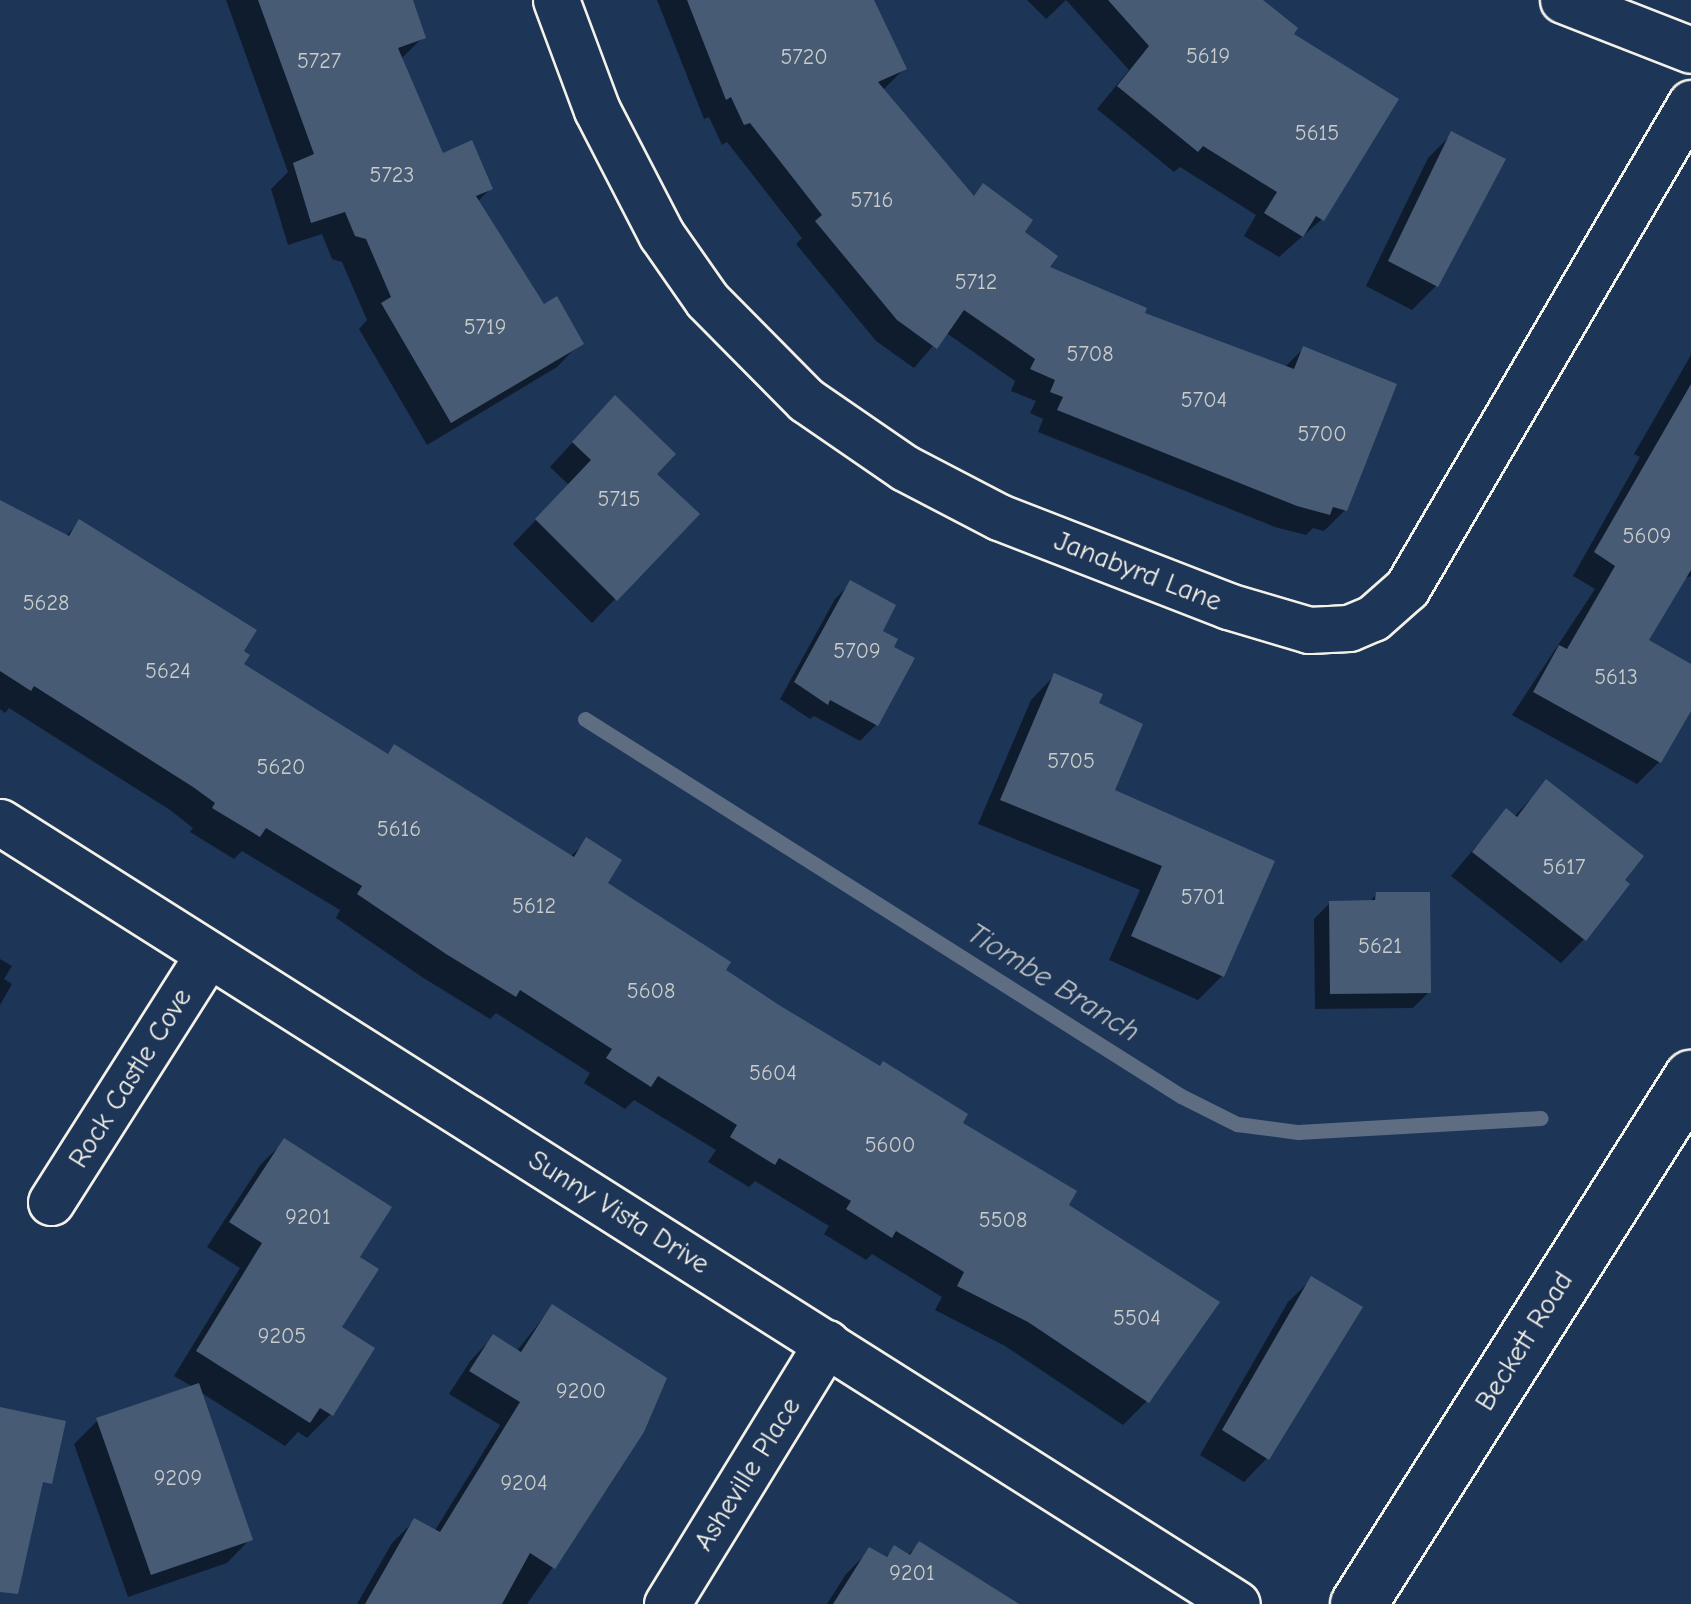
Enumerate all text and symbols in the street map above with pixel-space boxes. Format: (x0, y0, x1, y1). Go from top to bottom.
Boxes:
house number: 5619 (1186, 44, 1230, 70)
house number: 5720 (780, 45, 828, 71)
house number: 5727 (297, 49, 341, 75)
house number: 5615 (1295, 121, 1339, 147)
house number: 5723 (370, 163, 414, 189)
house number: 5716 (851, 188, 893, 214)
house number: 5712 (955, 270, 997, 296)
house number: 5719 (464, 315, 506, 341)
house number: 5708 (1066, 342, 1114, 368)
house number: 5704 (1181, 388, 1227, 414)
house number: 5700 (1297, 422, 1347, 448)
house number: 5715 (598, 487, 640, 513)
street label: Janabyrd Lane (1050, 524, 1226, 618)
house number: 5609 (1623, 524, 1671, 550)
house number: 5628 (23, 591, 69, 617)
house number: 5709 (833, 639, 881, 665)
house number: 5624 (145, 659, 191, 685)
house number: 5613 (1594, 665, 1638, 691)
house number: 5705 (1047, 749, 1095, 775)
house number: 5620 (257, 755, 305, 781)
house number: 5616 (377, 817, 421, 843)
house number: 5617 (1543, 855, 1585, 881)
house number: 5701 (1181, 885, 1225, 911)
house number: 5612 (512, 894, 556, 920)
water label: Tiombe Branch (960, 916, 1146, 1050)
house number: 5621 (1358, 934, 1402, 960)
house number: 5608 (627, 979, 675, 1005)
street label: Rock Castle Cove (61, 982, 199, 1174)
house number: 5604 (749, 1061, 797, 1087)
house number: 5600 (865, 1133, 915, 1159)
street label: Sunny Vista Drive (522, 1143, 716, 1281)
house number: 9201 (285, 1205, 331, 1231)
house number: 5508 (979, 1208, 1027, 1234)
street label: Beckett Road (1468, 1265, 1580, 1417)
house number: 5504 (1113, 1306, 1161, 1332)
house number: 9205 (258, 1324, 306, 1350)
house number: 9200 (556, 1379, 606, 1405)
street label: Asheville Place (687, 1391, 807, 1557)
house number: 9209 (154, 1466, 202, 1492)
house number: 9204 (500, 1471, 548, 1497)
house number: 9201 (889, 1561, 935, 1587)

